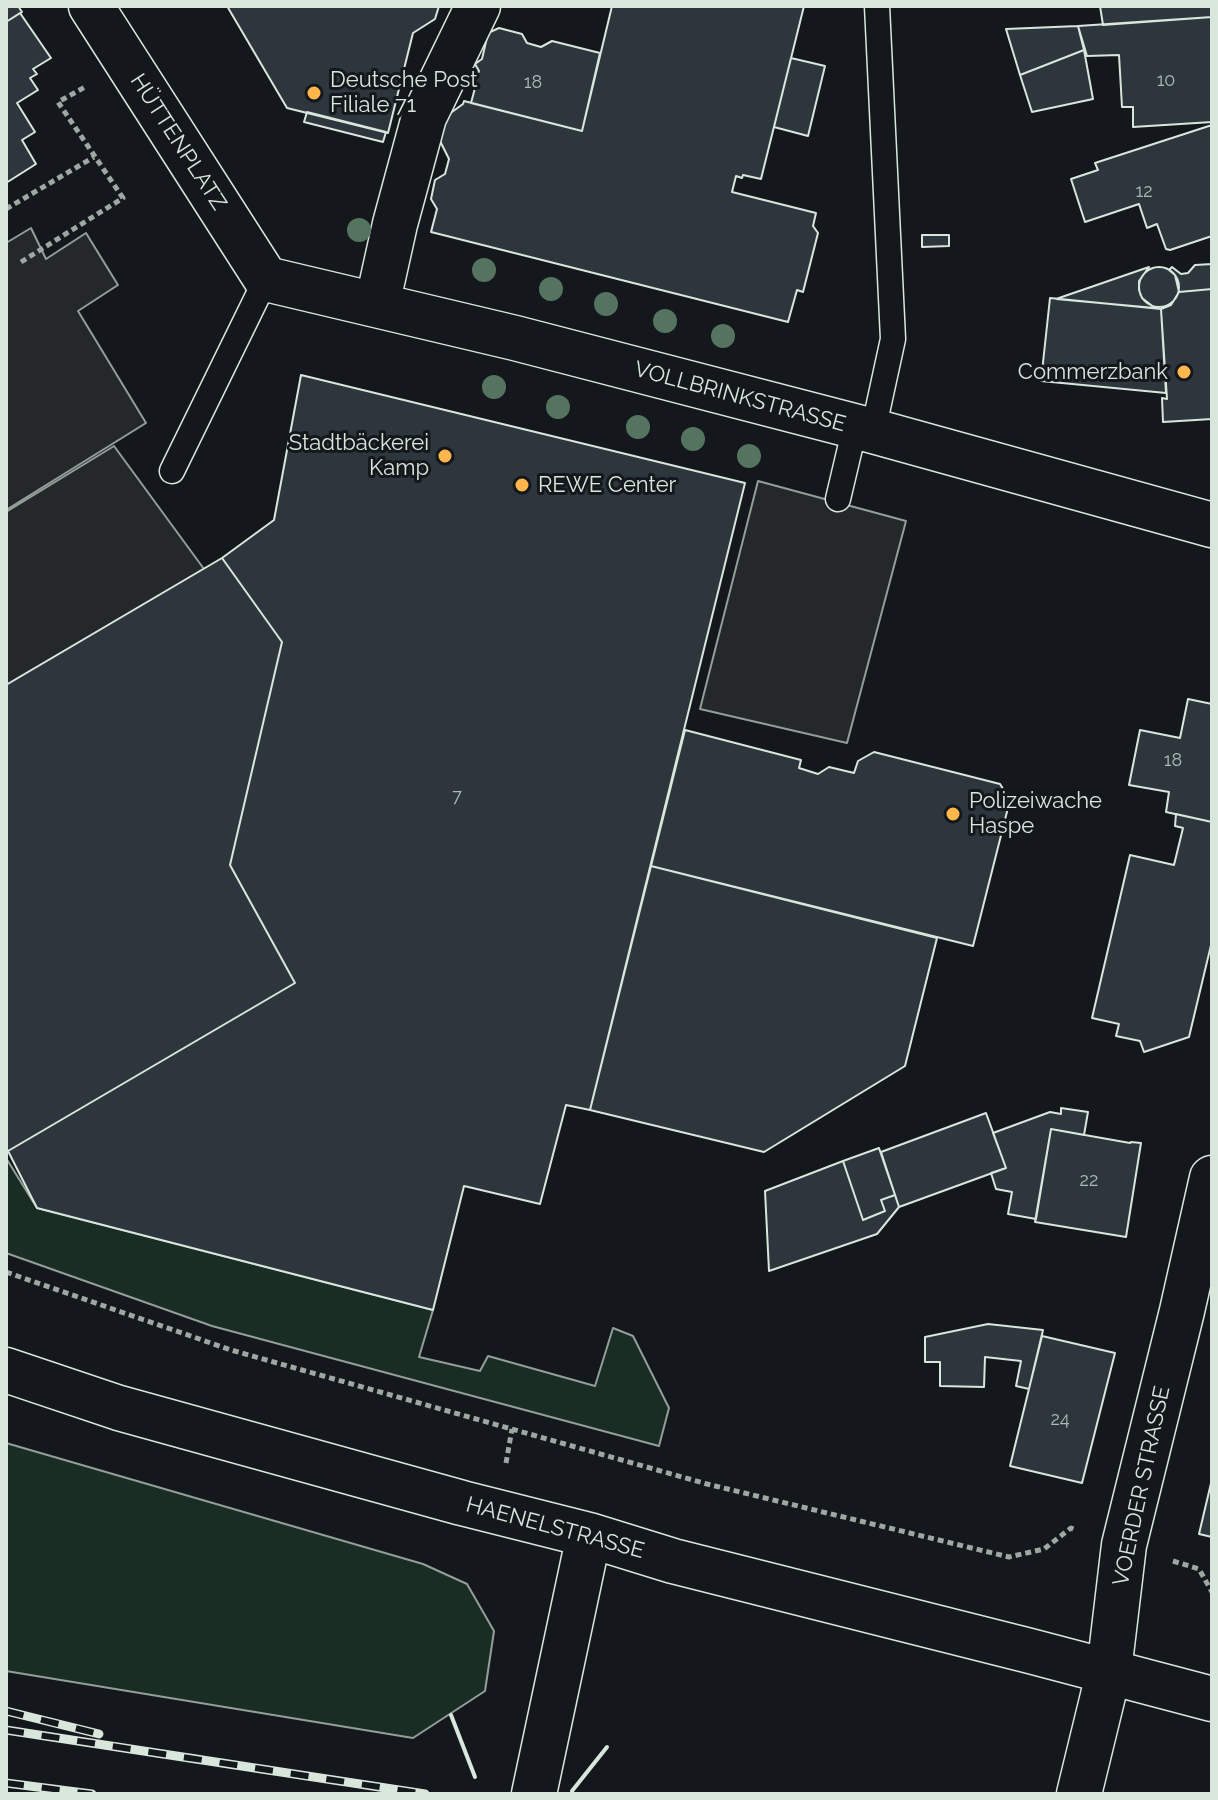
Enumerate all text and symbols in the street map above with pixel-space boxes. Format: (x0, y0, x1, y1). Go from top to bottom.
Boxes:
place label: Deutsche Post Filiale 71 (330, 67, 478, 118)
street label: HÜTTENPLATZ (124, 69, 232, 215)
house number: 10 (1157, 70, 1175, 92)
house number: 18 (524, 72, 542, 94)
marker: Deutsche Post Filiale 71 (305, 84, 323, 102)
house number: 12 (1135, 181, 1153, 203)
street label: VOLLBRINKSTRASSE (631, 356, 849, 438)
place label: Commerzbank (1018, 359, 1168, 385)
marker: Commerzbank (1175, 363, 1193, 381)
place label: Stadtbäckerei Kamp (289, 430, 429, 482)
marker: Stadtbäckerei Kamp (436, 447, 454, 465)
place label: REWE Center (538, 472, 676, 498)
marker: REWE Center (513, 476, 531, 494)
house number: 18 (1164, 750, 1182, 772)
house number: 7 (452, 786, 462, 808)
place label: Polizeiwache Haspe (969, 788, 1102, 840)
marker: Polizeiwache Haspe (944, 805, 962, 823)
house number: 22 (1080, 1170, 1098, 1192)
street label: VOERDER STRASSE (1108, 1384, 1176, 1588)
house number: 24 (1050, 1409, 1070, 1431)
street label: HAENELSTRASSE (463, 1492, 647, 1564)

